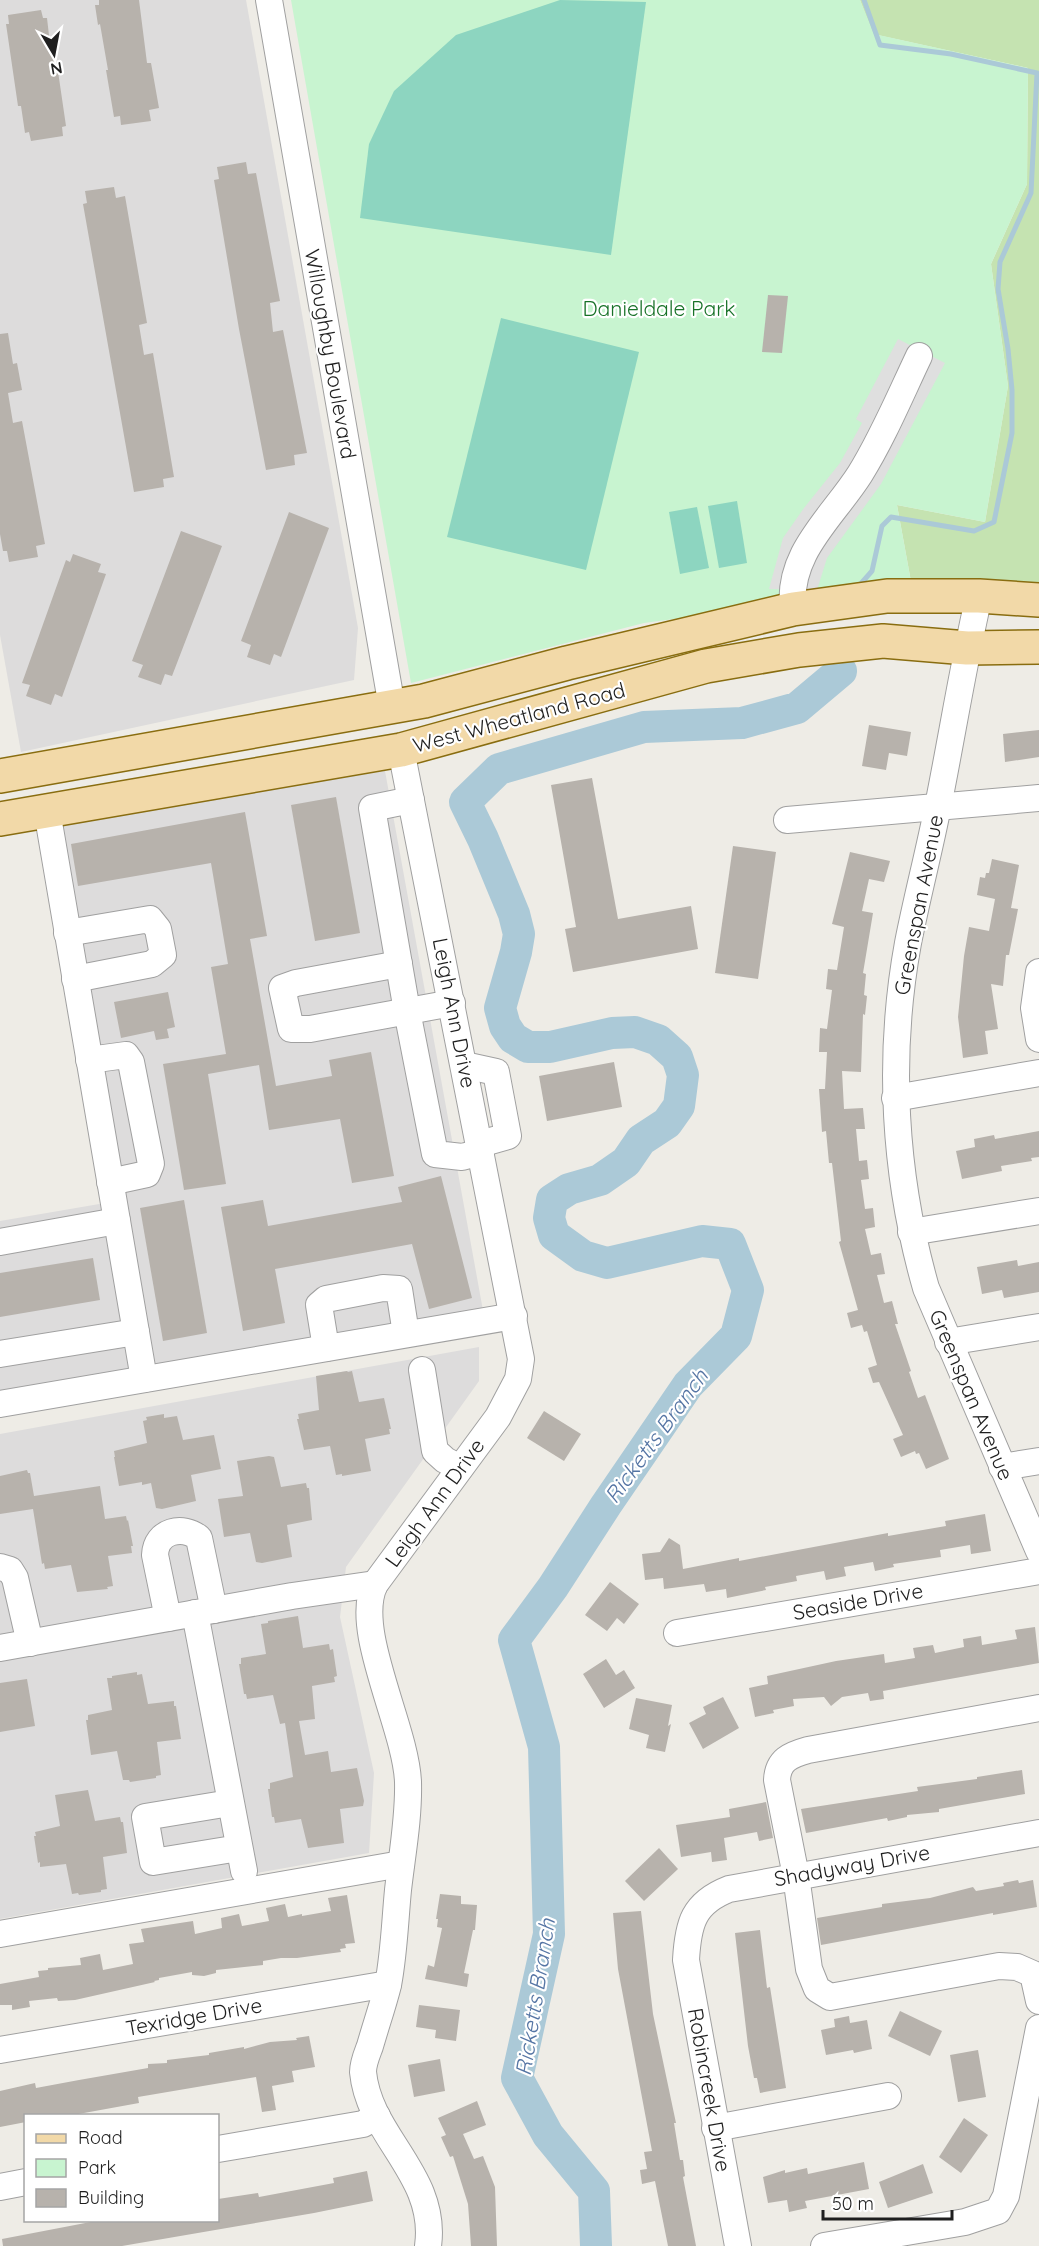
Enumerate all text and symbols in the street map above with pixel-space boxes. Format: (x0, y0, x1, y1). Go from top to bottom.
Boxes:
north arrow (24, 24, 84, 84)
text: N (49, 58, 64, 80)
street label: Willoughby Boulevard (300, 247, 362, 461)
park label: Danieldale Park (582, 295, 736, 321)
street label: West Wheatland Road (410, 676, 628, 758)
street label: Greenspan Avenue (888, 812, 948, 997)
street label: Leigh Ann Drive (428, 936, 482, 1090)
street label: Greenspan Avenue (924, 1305, 1020, 1484)
water label: Ricketts Branch (598, 1363, 714, 1508)
street label: Leigh Ann Drive (379, 1433, 490, 1572)
street label: Seaside Drive (791, 1577, 925, 1625)
street label: Shadyway Drive (772, 1839, 932, 1892)
water label: Ricketts Branch (509, 1916, 561, 2078)
street label: Texridge Drive (124, 1991, 264, 2041)
street label: Robincreek Drive (683, 2006, 737, 2174)
legend (24, 2114, 219, 2222)
text: Road (78, 2126, 123, 2149)
text: Park (78, 2156, 116, 2179)
scale bar (823, 2183, 952, 2221)
text: Building (78, 2186, 144, 2209)
text: 50 m (832, 2192, 874, 2215)

